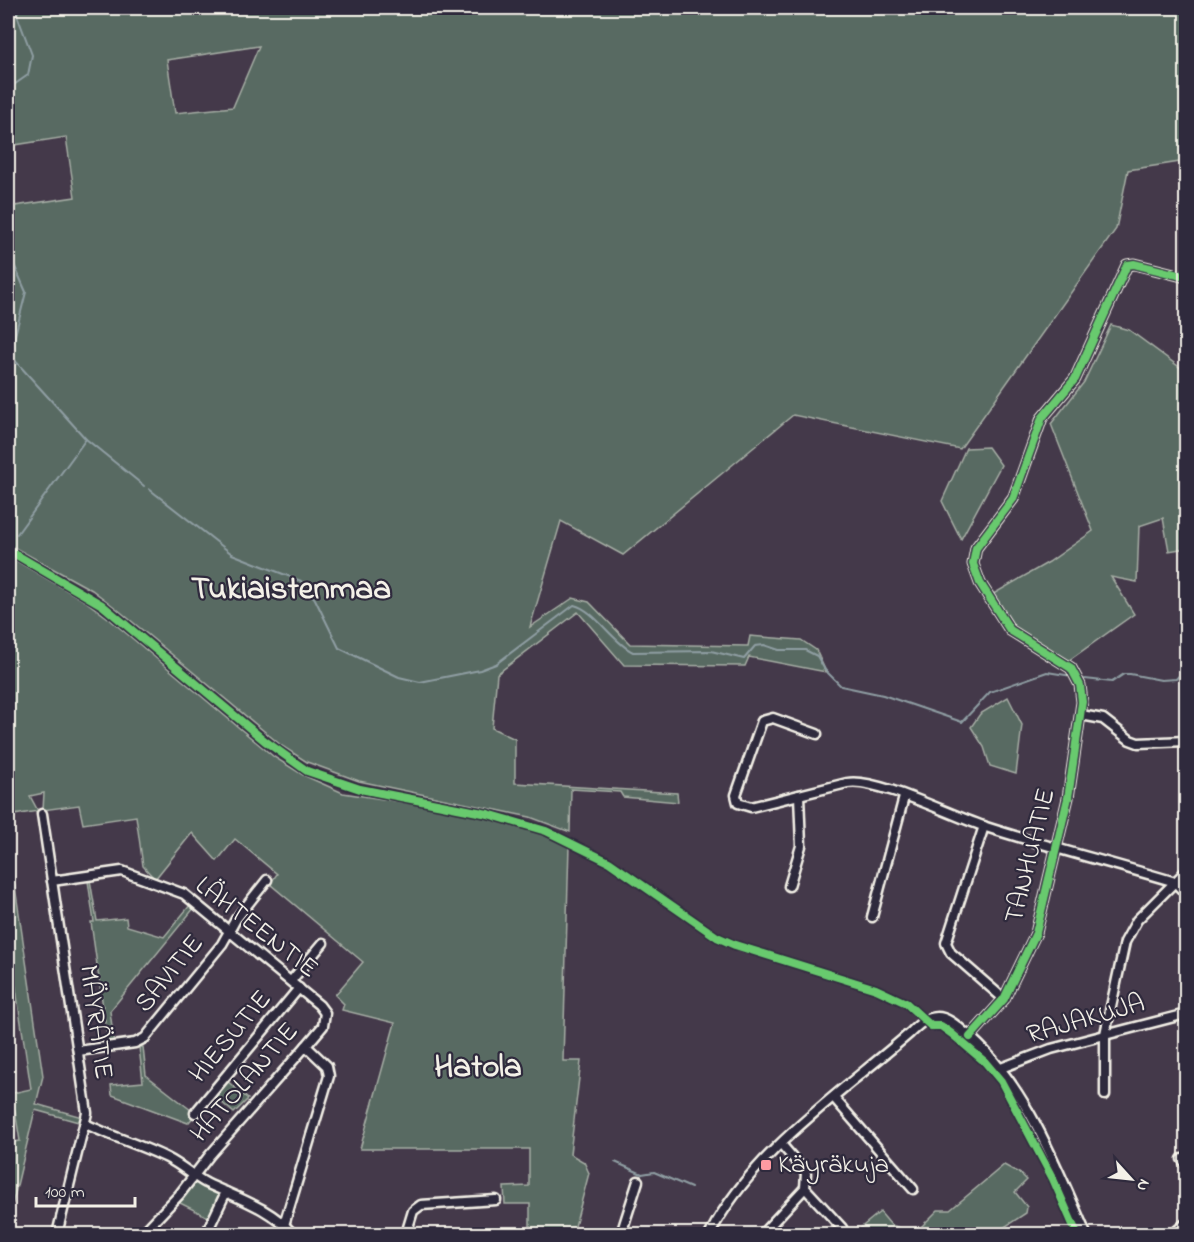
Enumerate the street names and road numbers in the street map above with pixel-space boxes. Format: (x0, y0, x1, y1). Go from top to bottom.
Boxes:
street label: TANHUATIE (995, 784, 1067, 928)
street label: LÄHTEENTIE (186, 867, 326, 989)
street label: SAVITIE (126, 926, 214, 1022)
street label: MÄYRÄTIE (68, 962, 122, 1082)
street label: HIESUTIE (180, 982, 282, 1092)
street label: RAJAKUJA (1022, 985, 1150, 1055)
street label: HATOLANTIE (182, 1014, 308, 1152)

